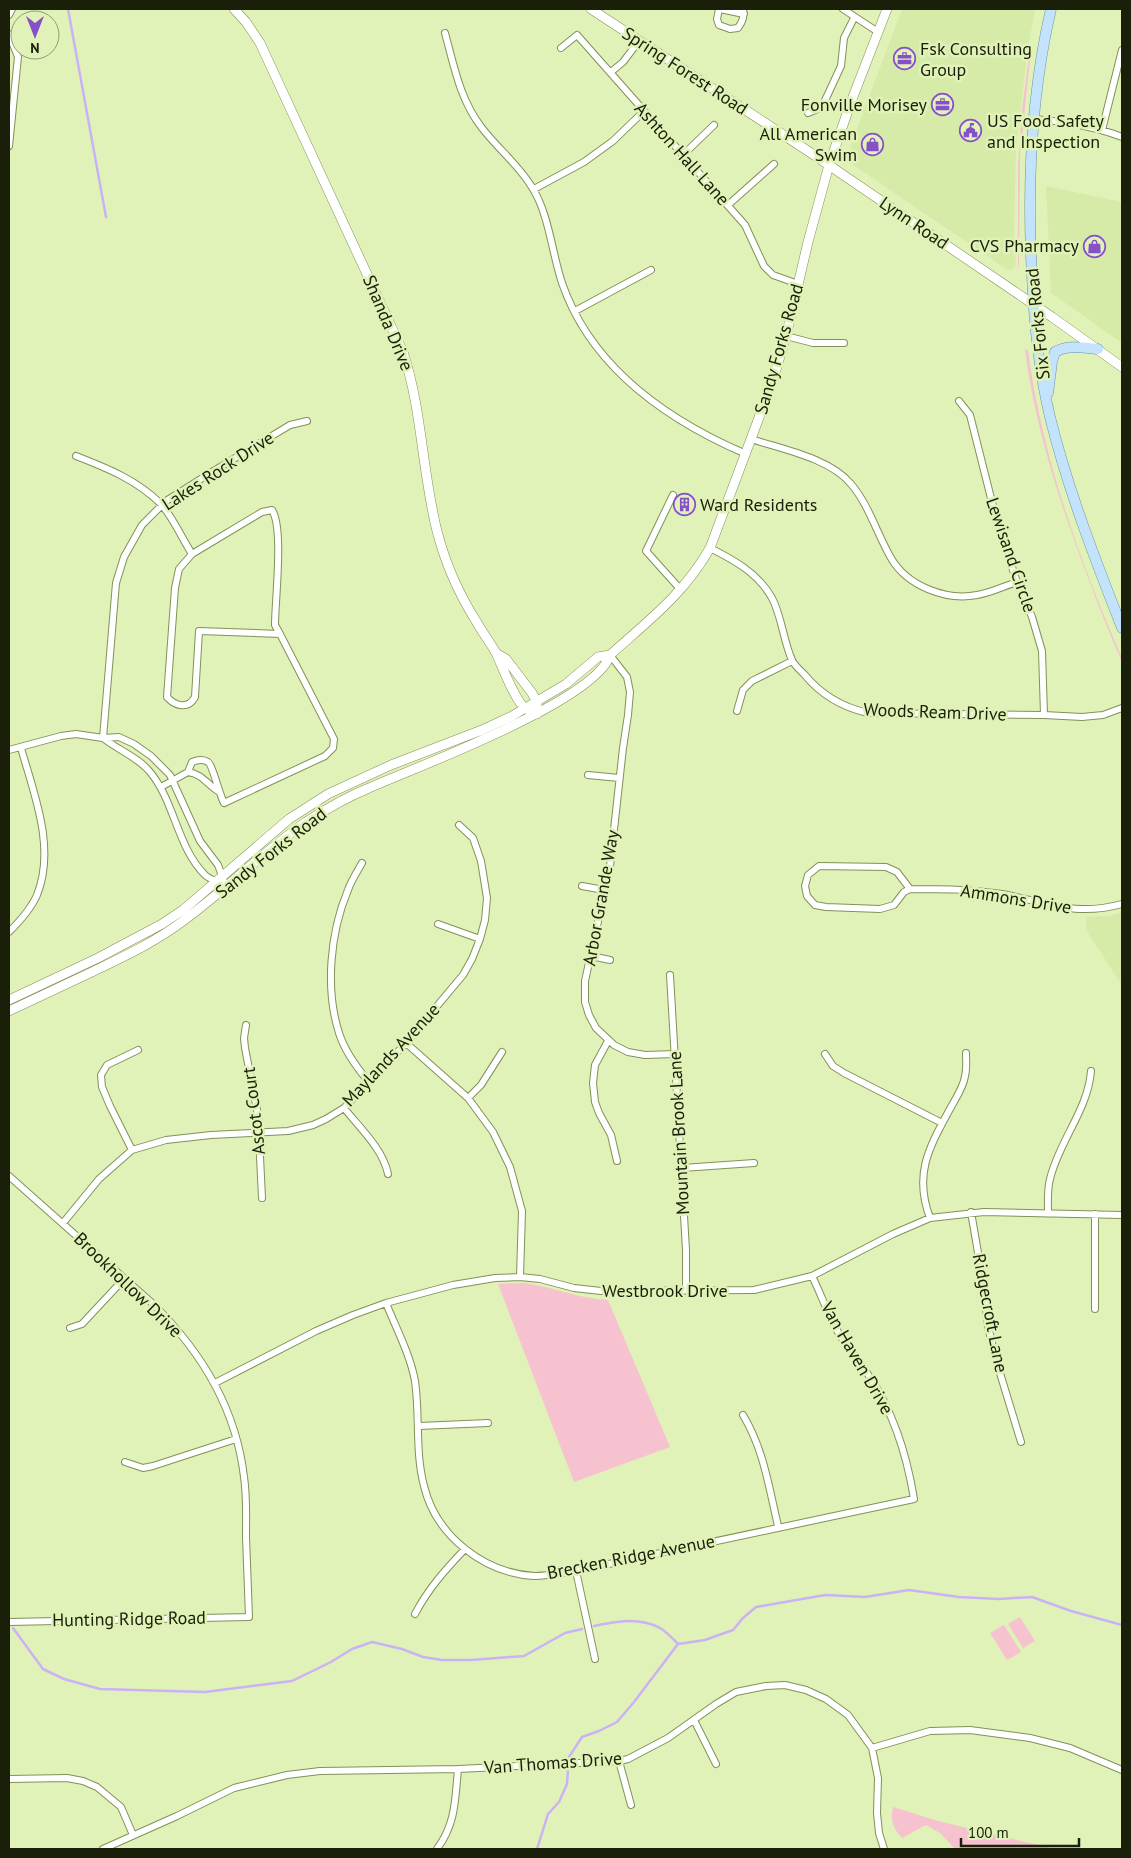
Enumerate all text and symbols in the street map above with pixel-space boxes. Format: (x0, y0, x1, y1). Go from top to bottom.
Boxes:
north arrow (10, 10, 60, 60)
street label: Spring Forest Road (618, 21, 752, 120)
place label: Fsk Consulting Group (920, 37, 1032, 81)
text: N (30, 39, 40, 57)
office icon: Fsk Consulting Group (892, 47, 916, 71)
place label: Fonville Morisey (801, 93, 928, 116)
office icon: Fonville Morisey (931, 93, 955, 117)
street label: Ashton Hall Lane (630, 97, 735, 210)
place label: US Food Safety and Inspection (987, 109, 1104, 153)
public building icon: US Food Safety and Inspection (959, 119, 983, 143)
place label: All American Swim (760, 122, 857, 166)
shop icon: All American Swim (861, 132, 885, 156)
street label: Lynn Road (875, 191, 953, 254)
place label: CVS Pharmacy (970, 234, 1080, 257)
shop icon: CVS Pharmacy (1083, 234, 1107, 258)
street label: Six Forks Road (1020, 267, 1055, 381)
street label: Shanda Drive (358, 271, 419, 374)
street label: Sandy Forks Road (749, 281, 808, 417)
street label: Lakes Rock Drive (158, 426, 278, 515)
building icon: Ward Residents (672, 493, 696, 517)
place label: Ward Residents (700, 493, 817, 516)
street label: Lewisand Circle (981, 494, 1042, 615)
street label: Woods Ream Drive (863, 698, 1007, 725)
street label: Sandy Forks Road (211, 802, 331, 903)
street label: Arbor Grande Way (577, 828, 624, 968)
street label: Ammons Drive (959, 878, 1073, 919)
street label: Maylands Avenue (337, 998, 444, 1111)
street label: Mountain Brook Lane (663, 1051, 694, 1215)
street label: Ascot Court (237, 1066, 270, 1156)
street label: Brookhollow Drive (69, 1227, 187, 1342)
street label: Ridgecroft Lane (968, 1251, 1013, 1374)
street label: Westbrook Drive (602, 1279, 728, 1302)
street label: Van Haven Drive (815, 1296, 899, 1418)
street label: Brecken Ridge Avenue (545, 1529, 717, 1584)
street label: Hunting Ridge Road (52, 1606, 206, 1631)
street label: Van Thomas Drive (482, 1746, 623, 1779)
scale bar (961, 1816, 1078, 1848)
text: 100 m (968, 1823, 1009, 1842)

